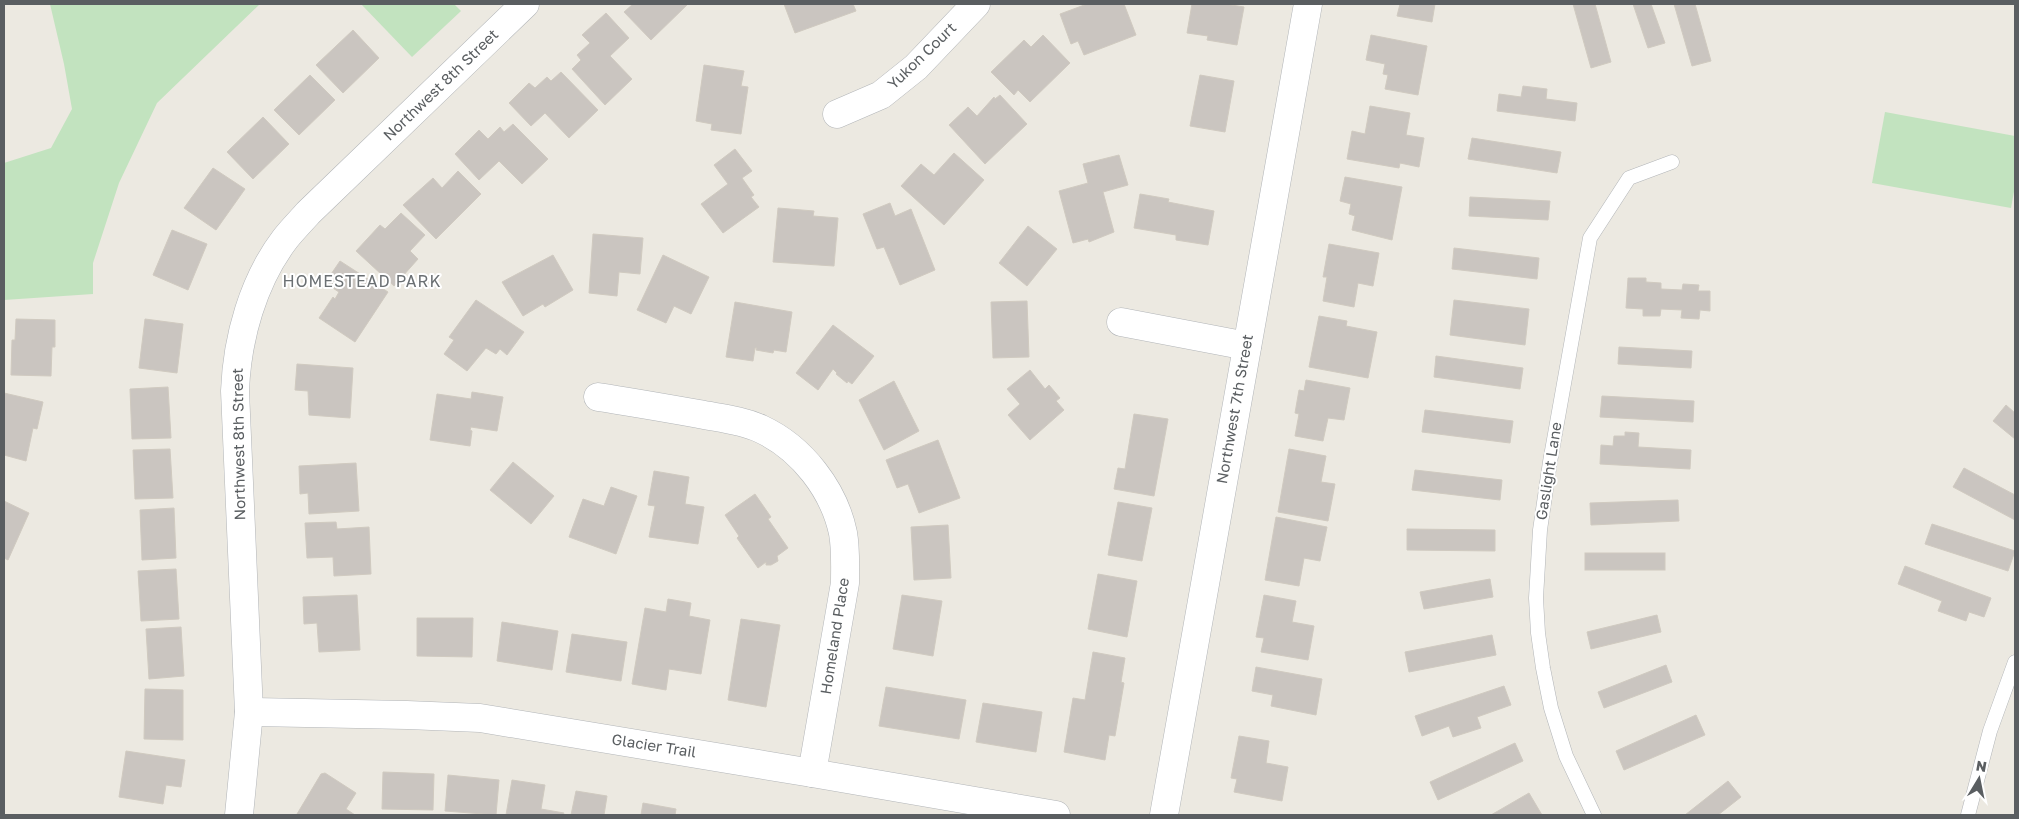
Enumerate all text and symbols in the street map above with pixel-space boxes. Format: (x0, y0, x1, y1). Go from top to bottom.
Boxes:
street label: Yukon Court (883, 18, 959, 92)
street label: Northwest 8th Street (379, 25, 501, 144)
district label: HOMESTEAD PARK (282, 271, 442, 291)
street label: Northwest 7th Street (1212, 333, 1256, 485)
street label: Northwest 8th Street (228, 368, 248, 520)
street label: Gaslight Lane (1531, 420, 1565, 521)
street label: Homeland Place (816, 576, 852, 695)
street label: Glacier Trail (611, 729, 698, 761)
north arrow (1954, 754, 2004, 804)
text: N (1975, 756, 1988, 775)

